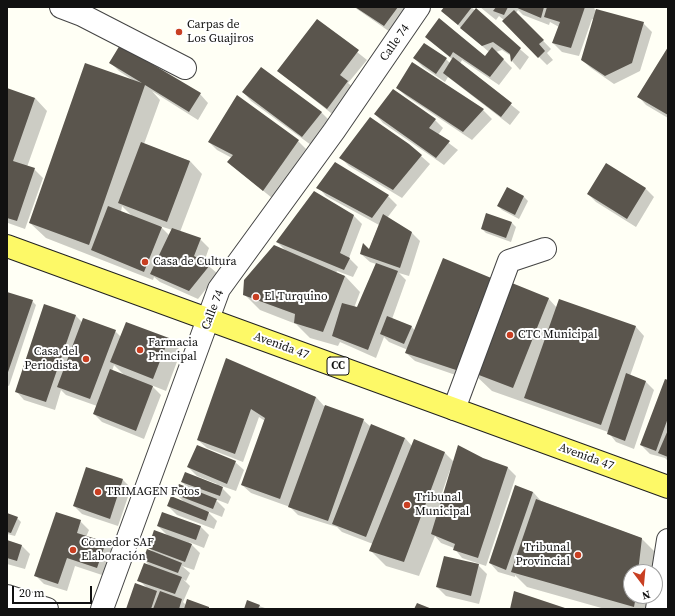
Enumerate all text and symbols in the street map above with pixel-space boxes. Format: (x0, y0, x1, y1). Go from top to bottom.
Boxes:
place label: Carpas de Los Guajiros (187, 18, 254, 46)
street label: Calle 74 (377, 22, 413, 64)
marker: Carpas de Los Guajiros (174, 27, 184, 37)
place label: Casa de Cultura (153, 255, 236, 269)
marker: Casa de Cultura (140, 257, 150, 267)
street label: Calle 74 (199, 288, 227, 332)
place label: El Turquino (264, 290, 328, 304)
marker: El Turquino (251, 292, 261, 302)
place label: CTC Municipal (518, 328, 597, 342)
street label: Avenida 47 (251, 329, 311, 363)
marker: CTC Municipal (505, 330, 515, 340)
place label: Farmacia Principal (148, 336, 198, 364)
place label: Casa del Periodista (24, 345, 78, 373)
marker: Farmacia Principal (135, 345, 145, 355)
marker: Casa del Periodista (81, 354, 91, 364)
road number: CC (327, 357, 349, 375)
street label: Avenida 47 (556, 440, 616, 474)
place label: TRIMAGEN Fotos (106, 485, 199, 499)
marker: TRIMAGEN Fotos (93, 487, 103, 497)
place label: Tribunal Municipal (415, 491, 469, 519)
marker: Tribunal Municipal (402, 500, 412, 510)
place label: Comedor SAF Elaboración (81, 536, 154, 564)
place label: Tribunal Provincial (515, 541, 570, 569)
marker: Comedor SAF Elaboración (68, 545, 78, 555)
marker: Tribunal Provincial (573, 550, 583, 560)
north arrow (623, 564, 663, 604)
scale bar (14, 578, 94, 604)
text: 20 m (19, 585, 45, 601)
text: N (640, 587, 652, 603)

